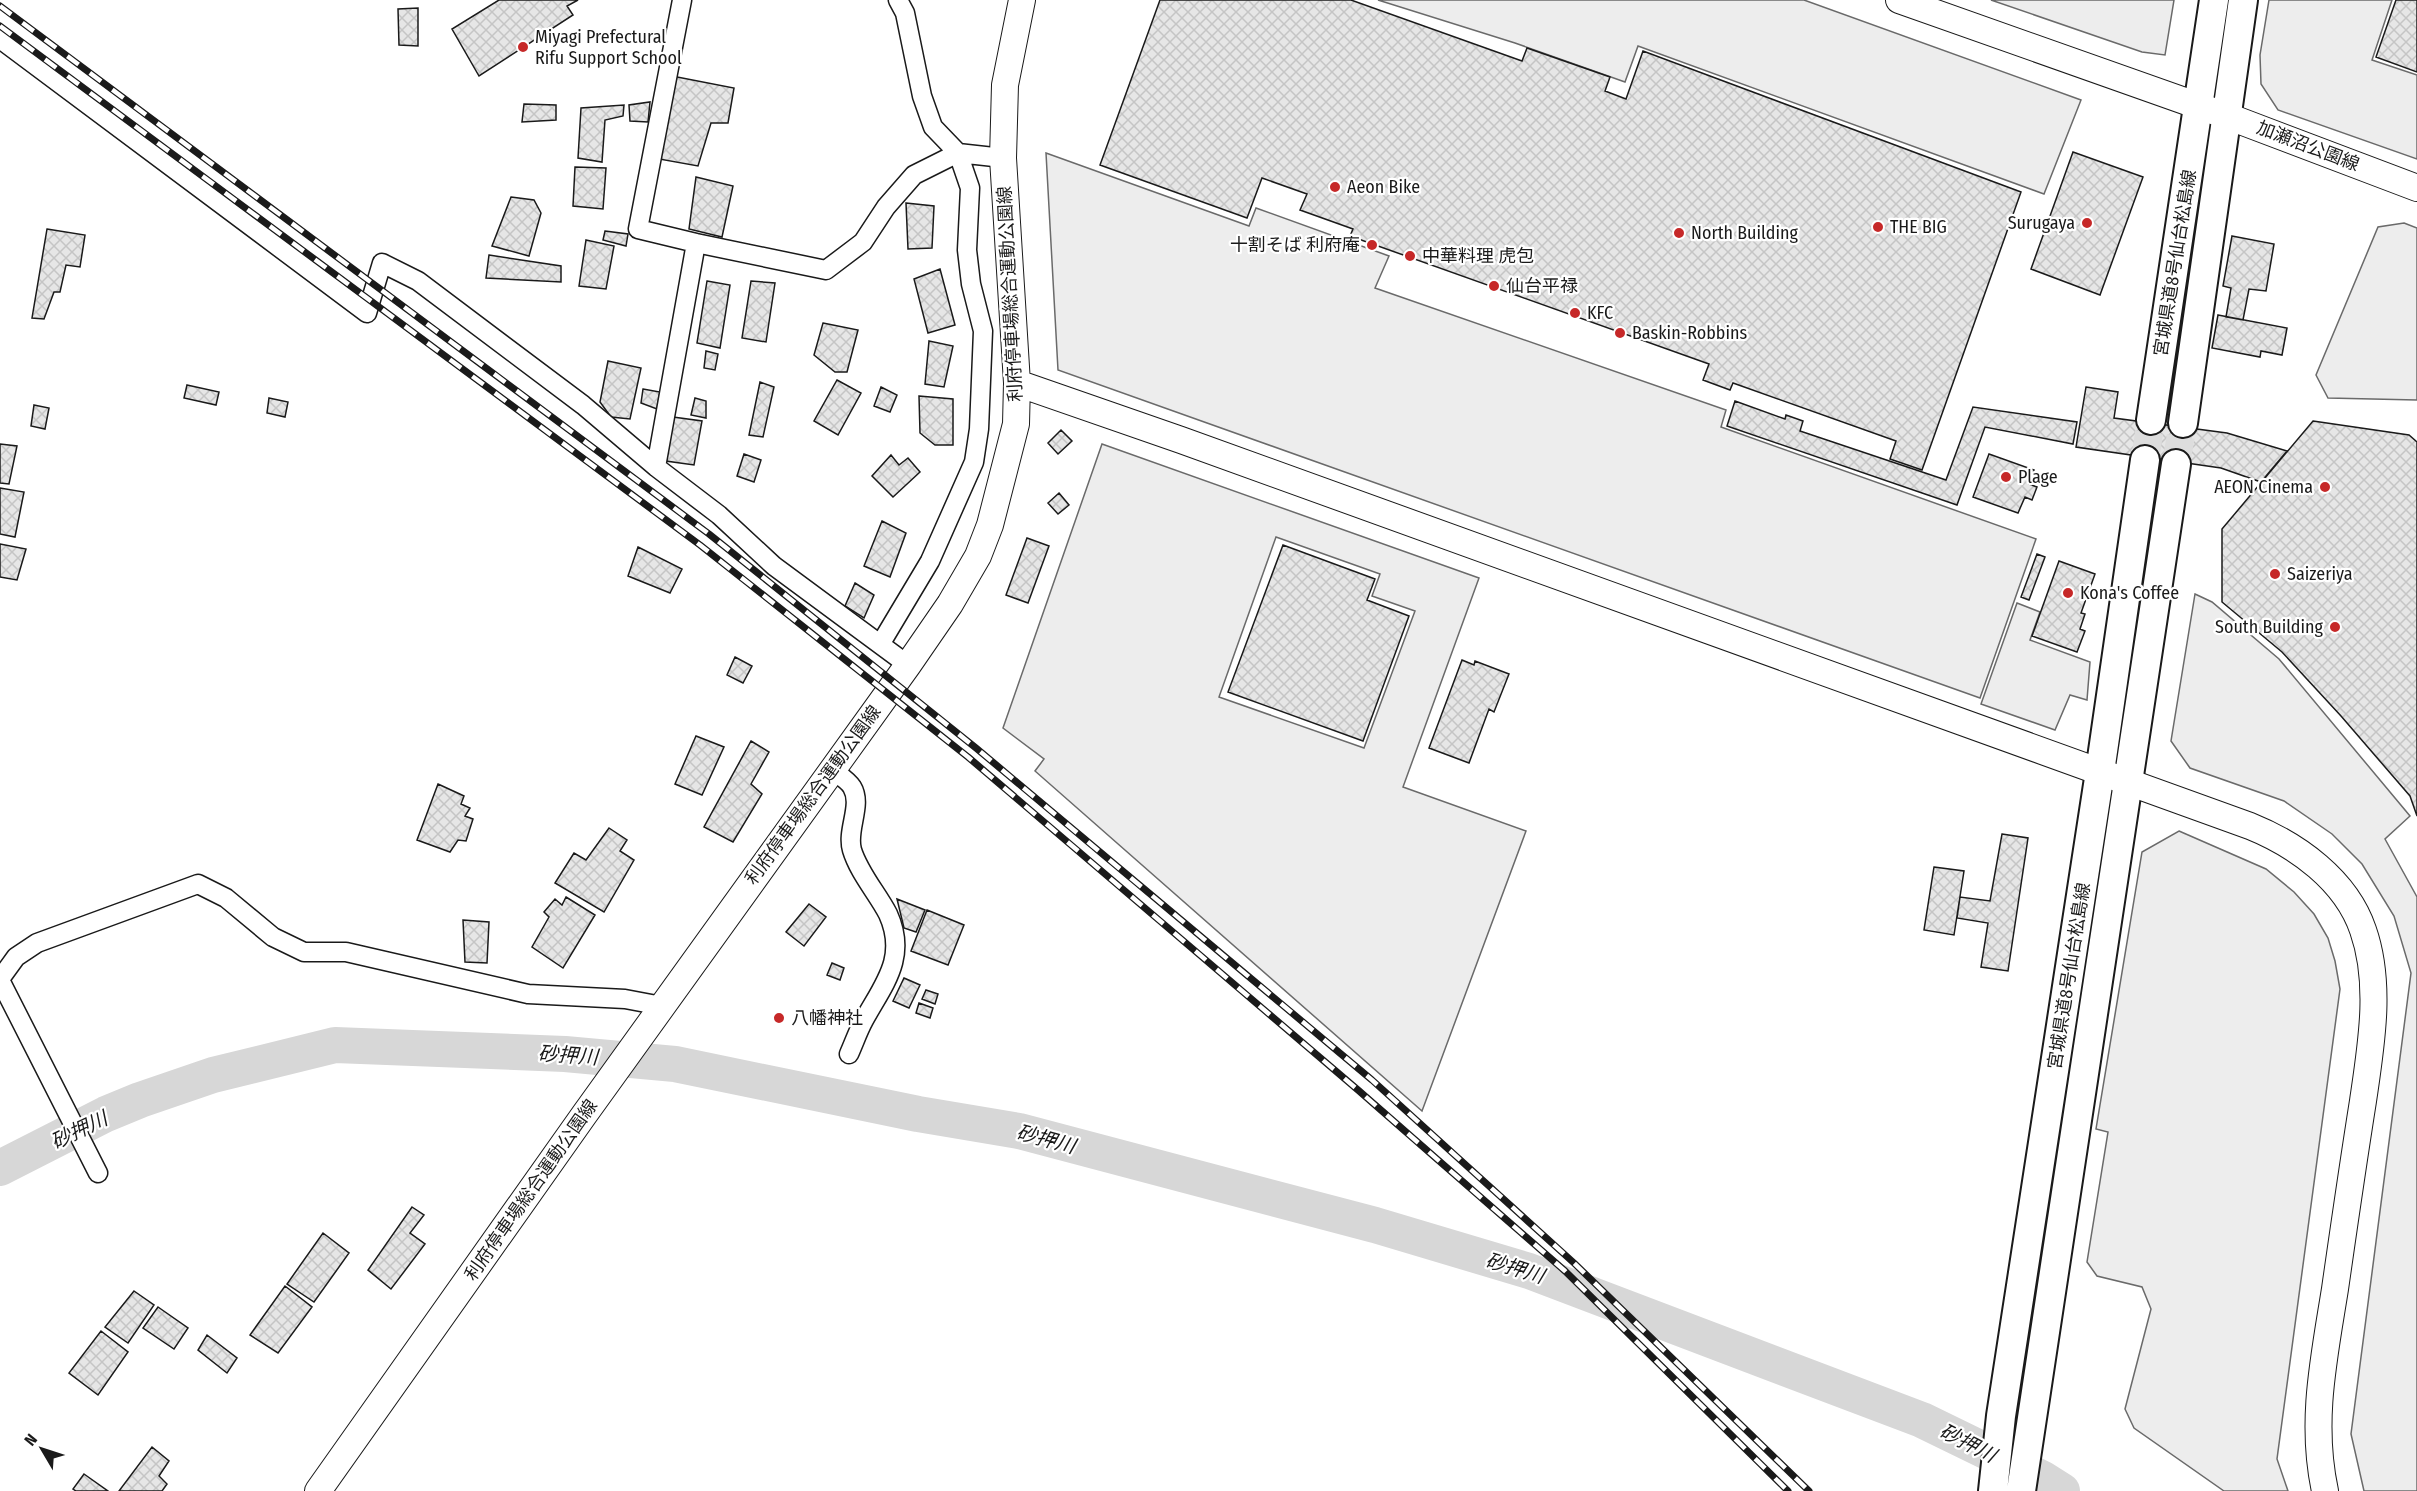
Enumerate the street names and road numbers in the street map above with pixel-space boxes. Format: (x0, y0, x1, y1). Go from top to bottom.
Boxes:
street label: 加瀬沼公園線 (2254, 116, 2362, 176)
street label: 宮城県道8号仙台松島線 (2149, 168, 2201, 358)
street label: 利府停車場総合運動公園線 (993, 186, 1027, 402)
street label: 利府停車場総合運動公園線 (741, 701, 885, 889)
street label: 宮城県道8号仙台松島線 (2043, 881, 2095, 1071)
street label: 利府停車場総合運動公園線 (460, 1095, 602, 1285)

